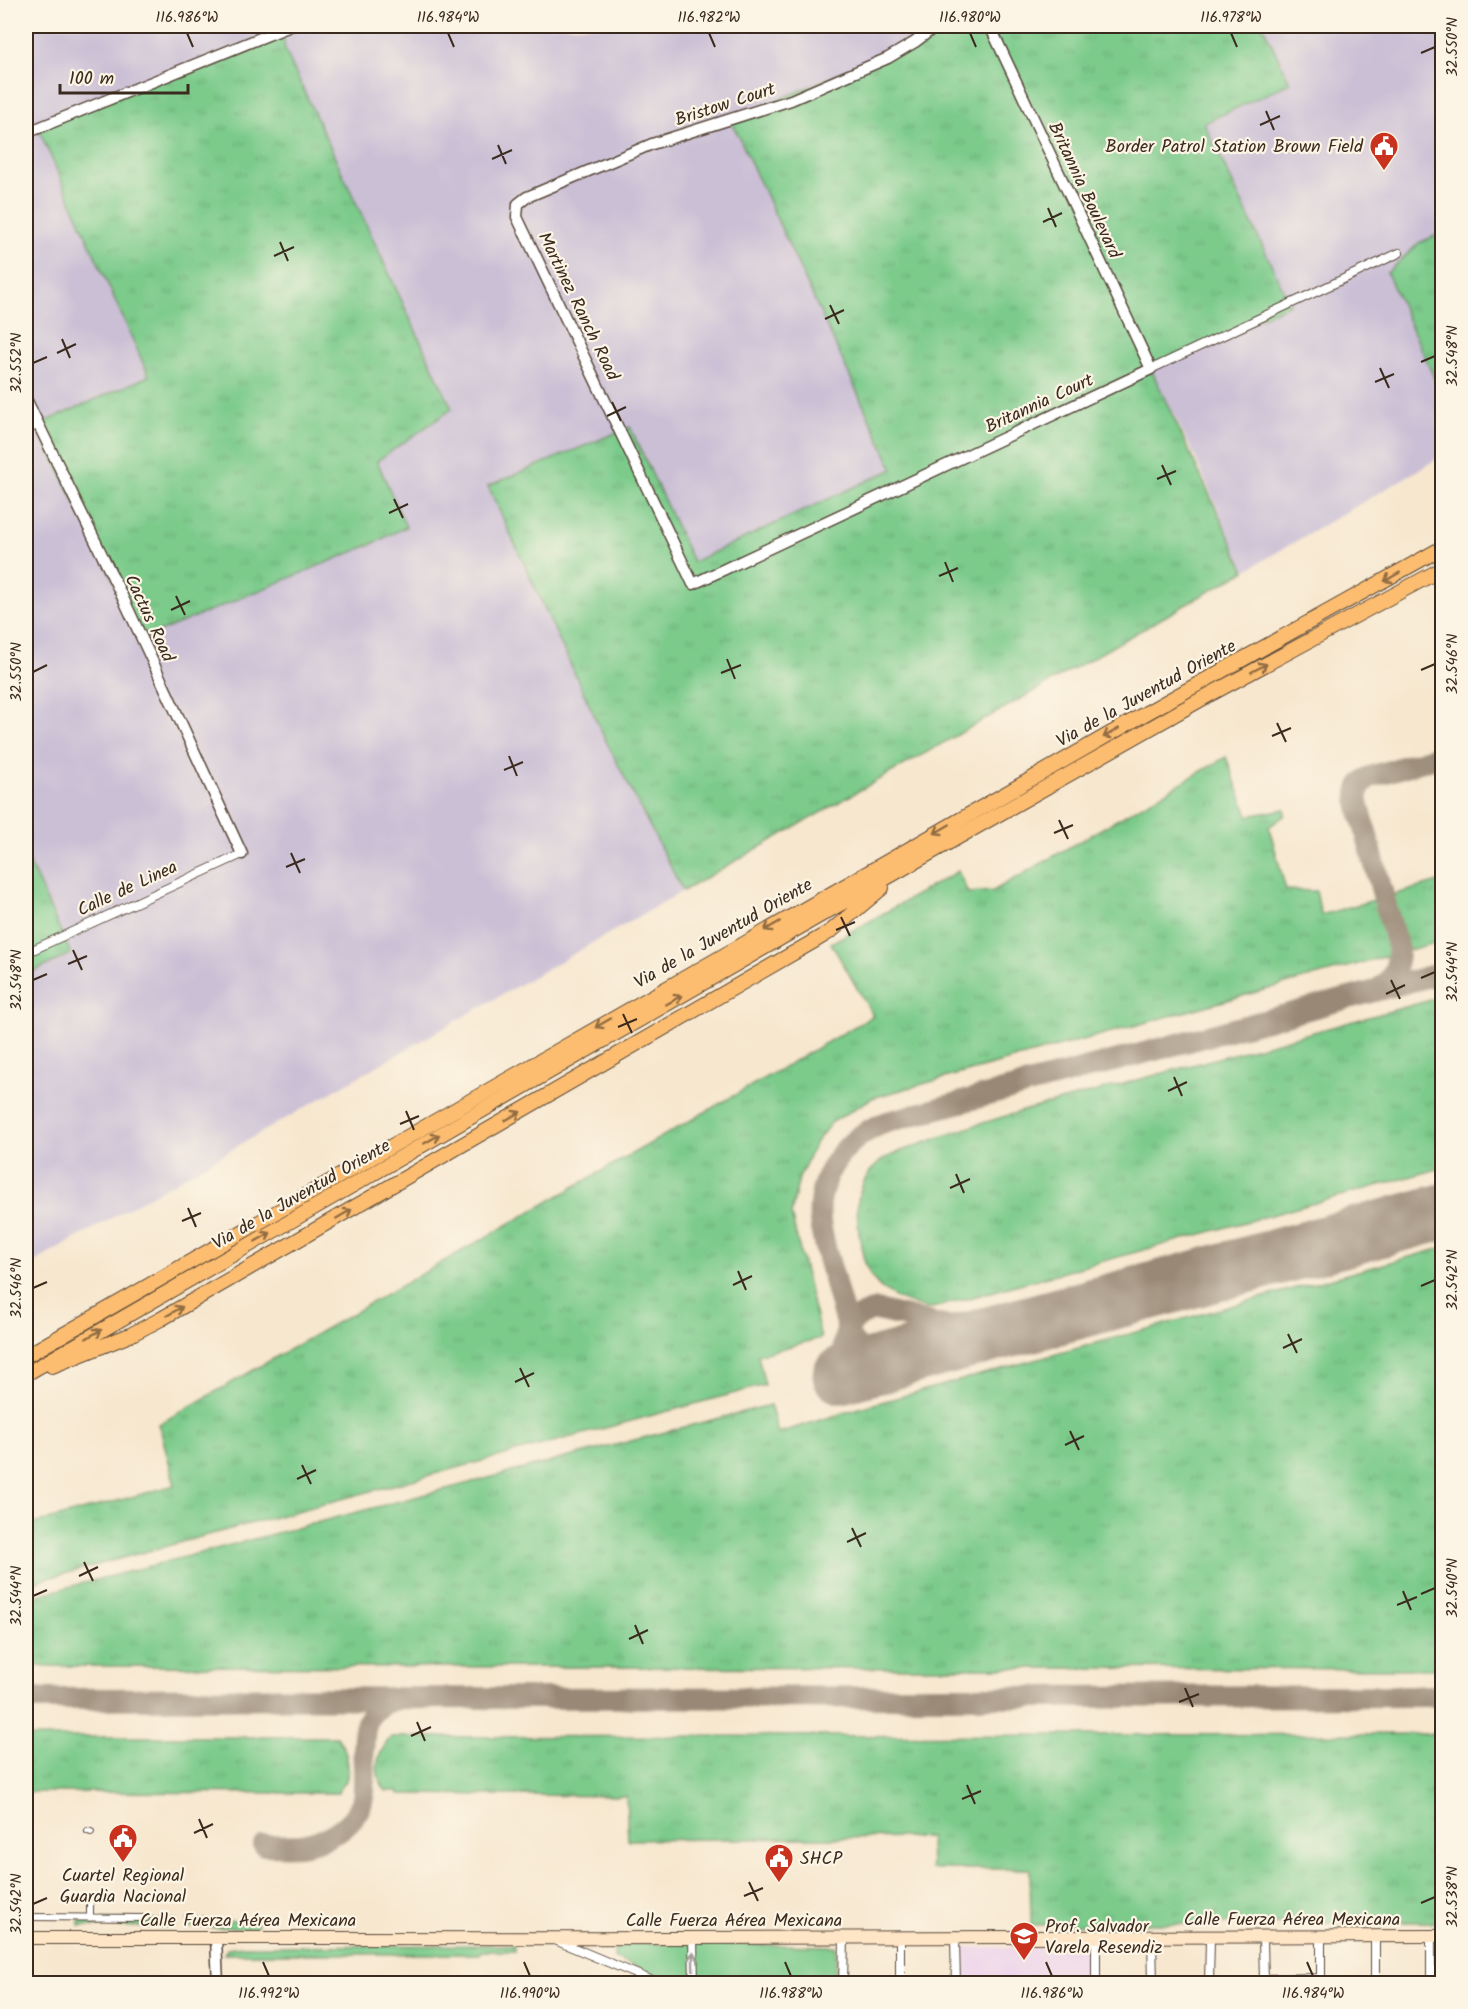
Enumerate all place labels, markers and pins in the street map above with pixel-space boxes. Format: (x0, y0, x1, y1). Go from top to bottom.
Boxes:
public building icon: Border Patrol Station Brown Field (1368, 130, 1400, 172)
place label: Border Patrol Station Brown Field (1105, 133, 1364, 162)
public building icon: Cuartel Regional Guardia Nacional (107, 1822, 139, 1864)
public building icon: SHCP (763, 1842, 795, 1884)
place label: SHCP (800, 1845, 843, 1874)
place label: Cuartel Regional Guardia Nacional (60, 1862, 187, 1912)
place label: Prof. Salvador Varela Resendiz (1045, 1913, 1162, 1963)
school or university icon: Prof. Salvador Varela Resendiz (1008, 1920, 1040, 1962)

